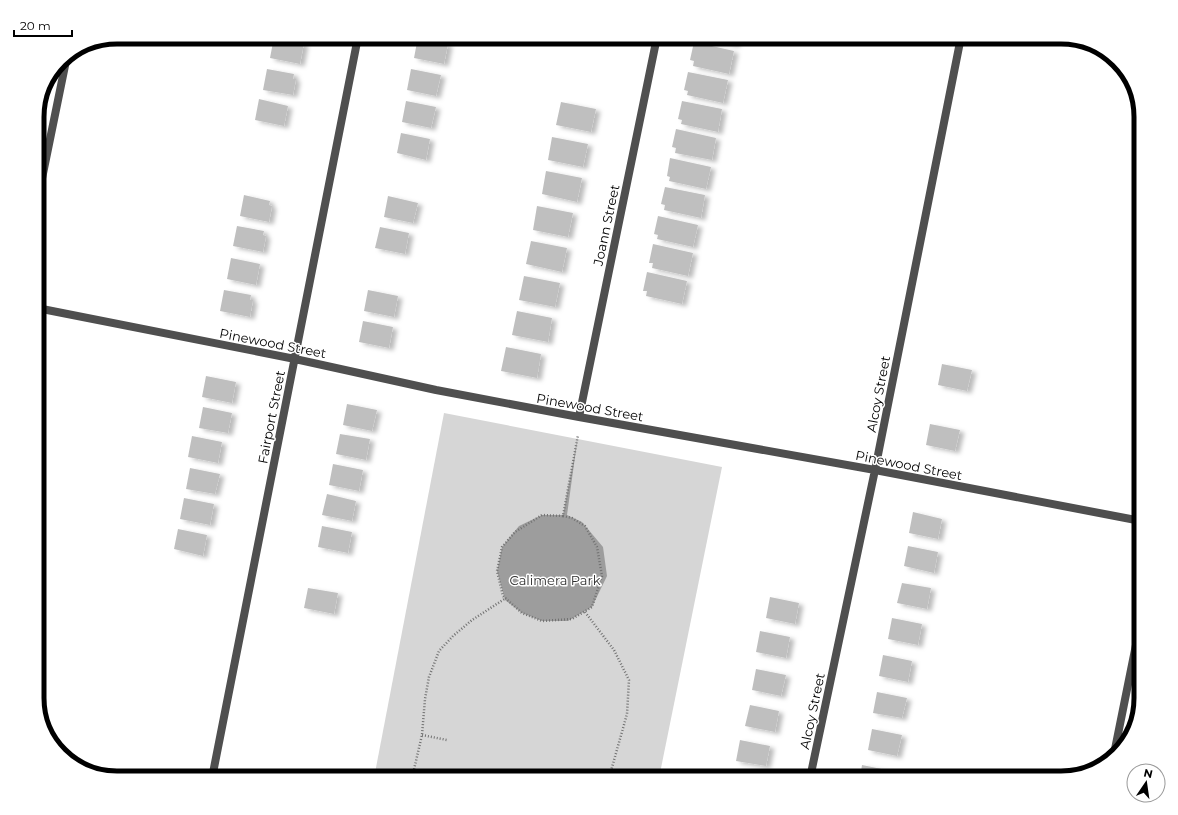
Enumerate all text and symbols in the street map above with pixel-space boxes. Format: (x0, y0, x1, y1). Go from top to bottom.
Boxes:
scale bar (14, 12, 72, 38)
text: 20 m (20, 18, 51, 33)
street label: Joann Street (589, 183, 622, 268)
street label: Pinewood Street (218, 325, 328, 361)
street label: Alcoy Street (863, 354, 893, 434)
street label: Fairport Street (254, 369, 288, 465)
street label: Pinewood Street (535, 390, 645, 424)
street label: Pinewood Street (854, 447, 964, 483)
park label: Calimera Park (510, 572, 601, 588)
street label: Alcoy Street (796, 671, 828, 751)
north arrow (1126, 763, 1166, 803)
text: N (1142, 765, 1154, 781)

